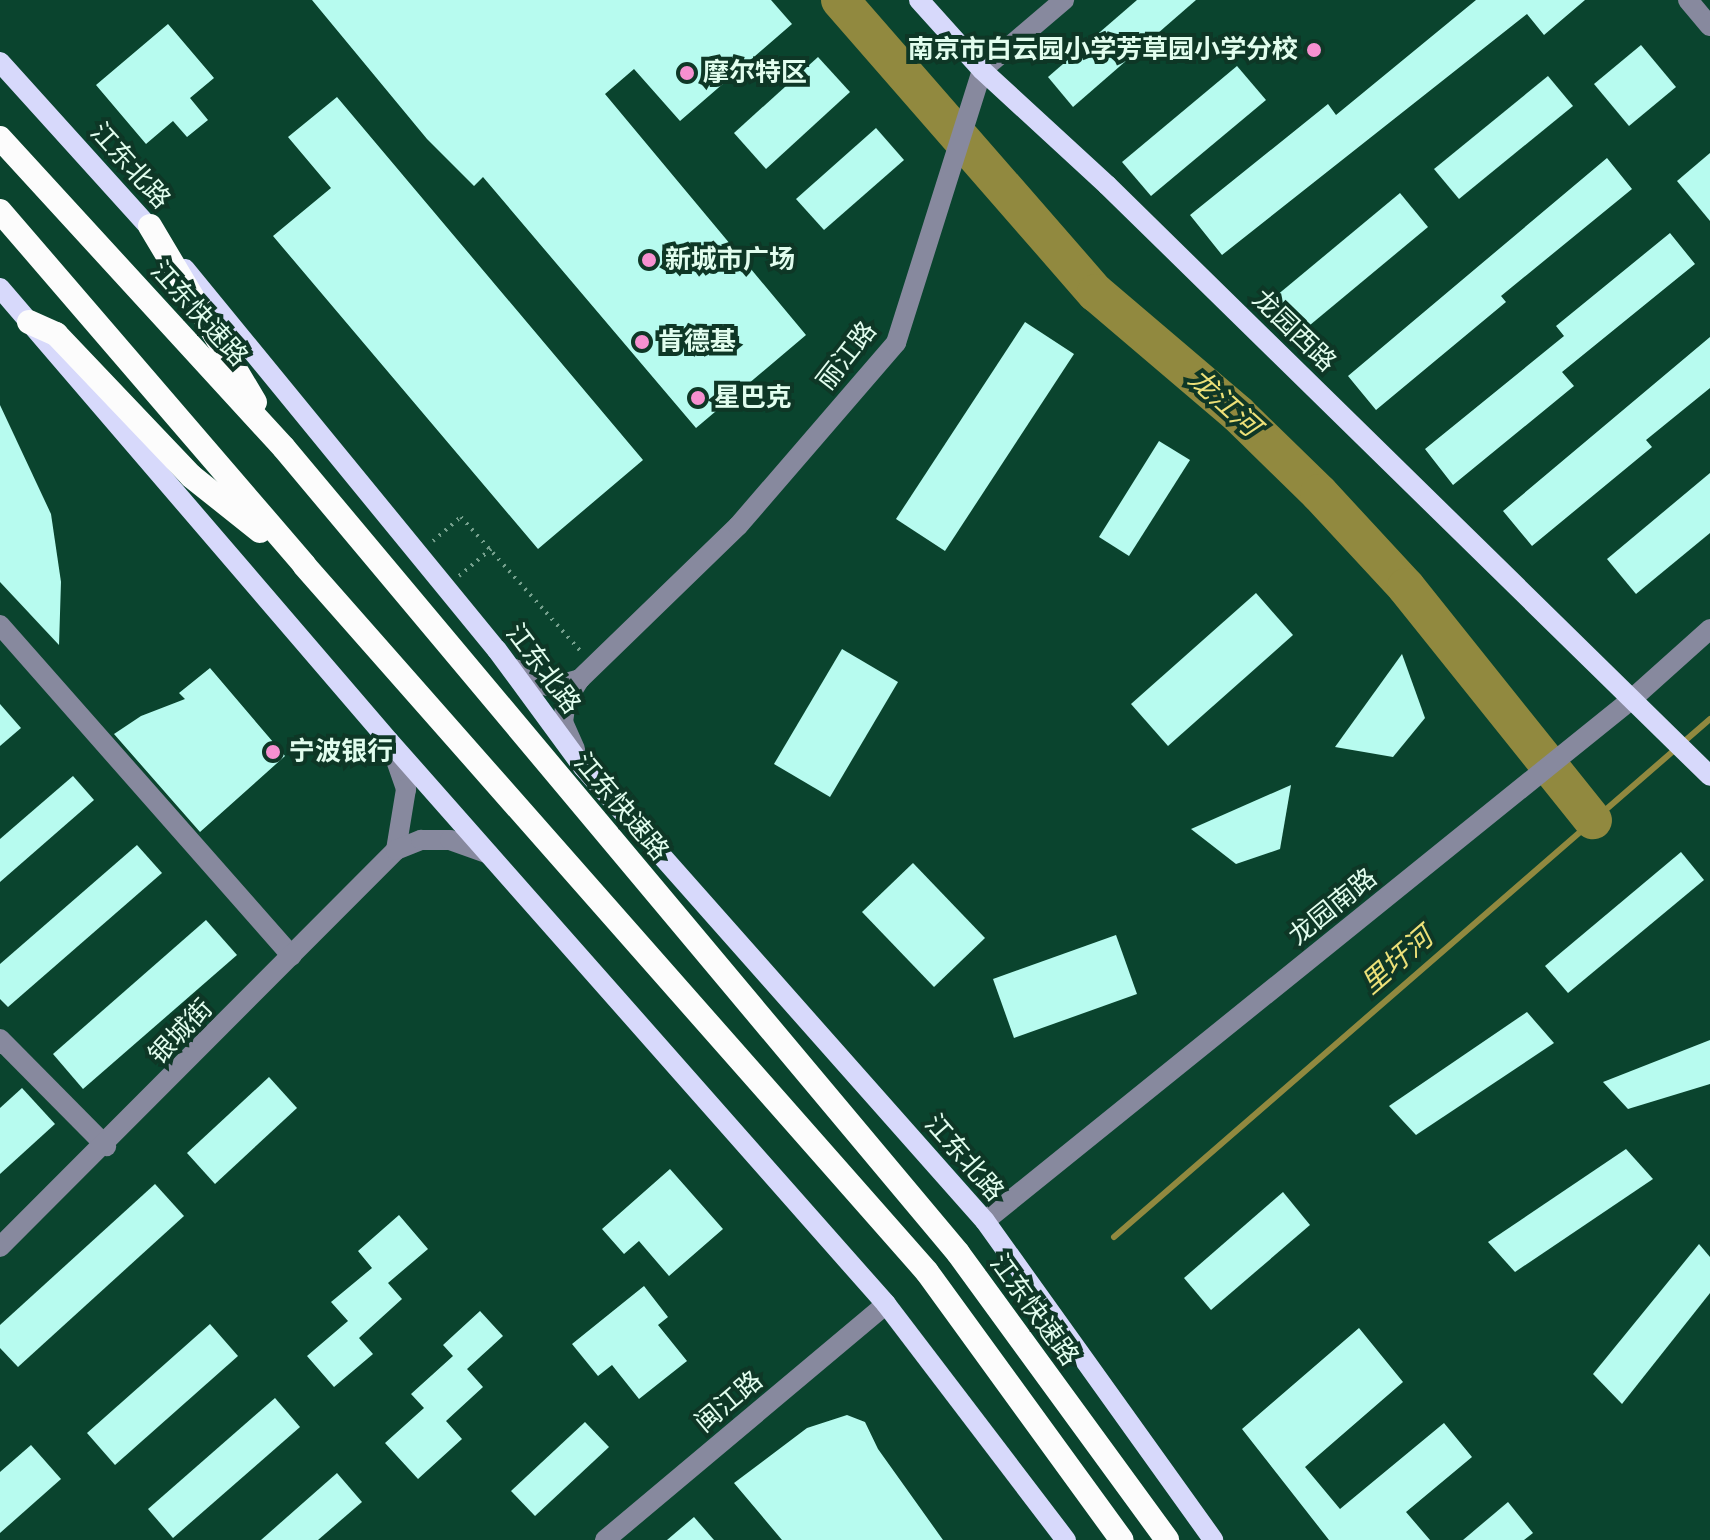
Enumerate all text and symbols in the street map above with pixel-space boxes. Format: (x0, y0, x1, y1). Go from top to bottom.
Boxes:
place label: 南京市白云园小学芳草园小学分校 (908, 34, 1298, 66)
marker: 南京市白云园小学芳草园小学分校 (1305, 41, 1323, 59)
place label: 摩尔特区 (703, 57, 807, 89)
marker: 摩尔特区 (678, 64, 696, 82)
street label: 江东北路 (84, 117, 176, 215)
place label: 新城市广场 (665, 244, 795, 276)
marker: 新城市广场 (640, 251, 658, 269)
street label: 江东快速路 (144, 255, 254, 373)
street label: 龙园西路 (1246, 284, 1342, 378)
street label: 丽江路 (811, 316, 883, 396)
place label: 肯德基 (658, 326, 736, 358)
marker: 肯德基 (633, 333, 651, 351)
water label: 龙江河 (1182, 362, 1266, 444)
place label: 星巴克 (714, 382, 792, 414)
marker: 星巴克 (689, 389, 707, 407)
street label: 江东北路 (499, 618, 587, 720)
place label: 宁波银行 (289, 736, 393, 768)
marker: 宁波银行 (264, 743, 282, 761)
street label: 江东快速路 (567, 747, 675, 867)
street label: 龙园南路 (1283, 862, 1383, 952)
water label: 里圩河 (1354, 921, 1440, 1001)
street label: 银城街 (143, 993, 219, 1071)
street label: 江东北路 (918, 1109, 1010, 1207)
street label: 江东快速路 (983, 1248, 1085, 1372)
street label: 闽江路 (689, 1365, 769, 1439)

